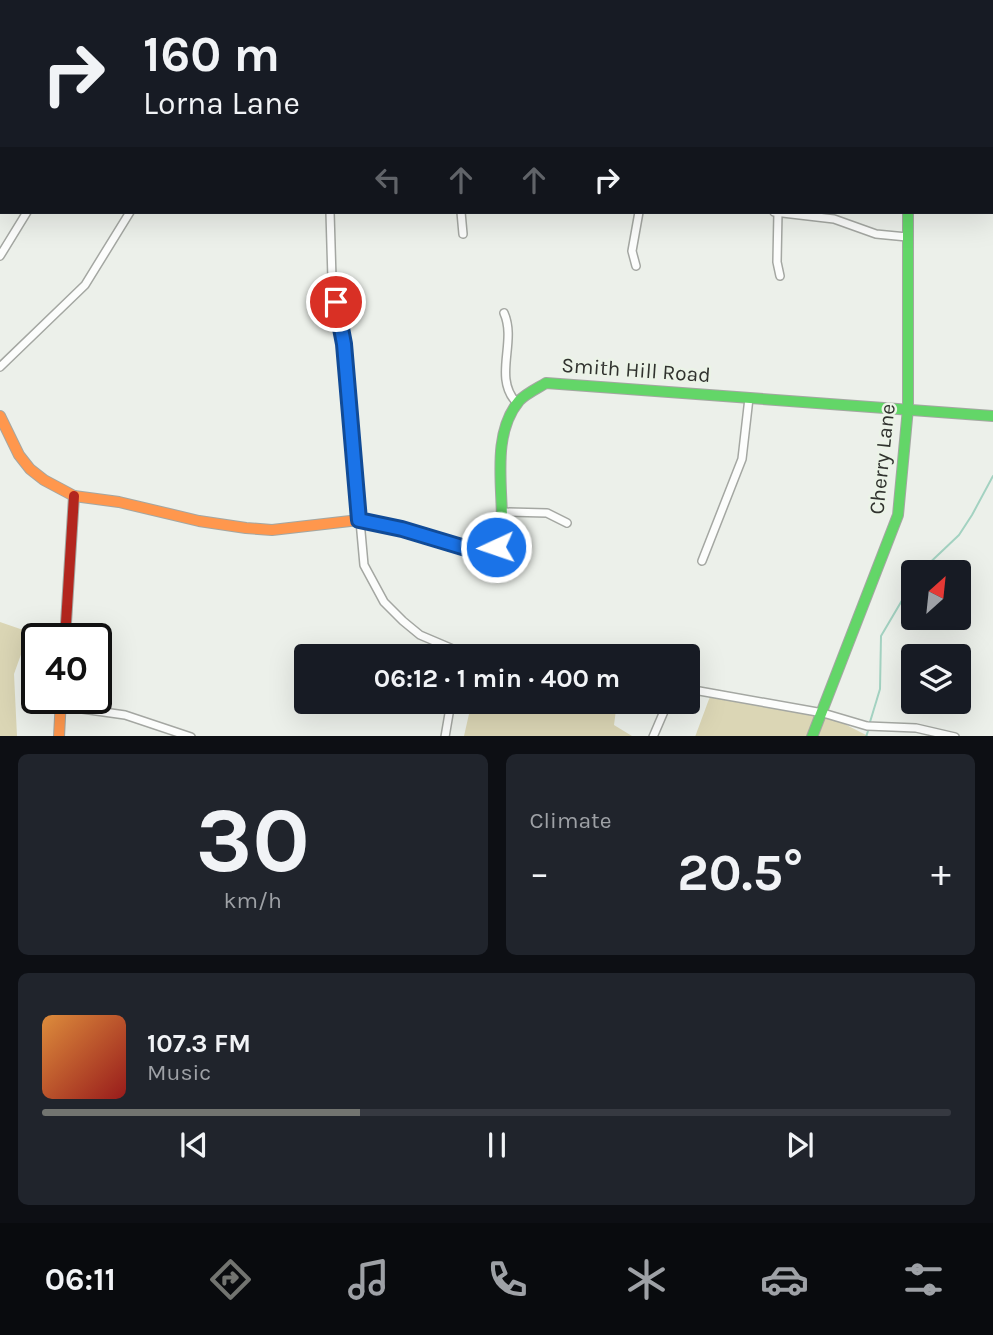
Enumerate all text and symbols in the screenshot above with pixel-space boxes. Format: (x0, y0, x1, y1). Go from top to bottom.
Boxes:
text: 160 m (143, 26, 280, 83)
icon: right (28, 28, 119, 119)
text: Lorna Lane (143, 85, 300, 122)
icon: left (369, 161, 407, 199)
icon: ahead (442, 161, 480, 199)
icon: ahead (515, 161, 553, 199)
icon: right (588, 161, 626, 199)
pin (306, 272, 366, 332)
icon: arrive (317, 283, 355, 321)
street label: Smith Hill Road (561, 353, 711, 387)
street label: Cherry Lane (864, 402, 900, 516)
position arrow (459, 510, 533, 584)
north arrow (901, 560, 971, 630)
map controls (901, 560, 971, 714)
speed limit sign: 40 (21, 623, 112, 714)
button: layers (901, 644, 971, 714)
text: 06:12 · 1 min · 400 m (374, 663, 620, 694)
text: 30 (196, 788, 310, 894)
text: Climate (530, 807, 612, 834)
text: 20.5° (677, 842, 803, 903)
text: − (530, 851, 549, 896)
text: + (931, 851, 951, 896)
text: km/h (224, 887, 282, 914)
text: 107.3 FM (147, 1028, 251, 1059)
text: Music (147, 1059, 211, 1086)
icon: previous (175, 1126, 213, 1164)
icon: pause (478, 1126, 516, 1164)
icon: next (781, 1126, 819, 1164)
icon: directions (206, 1255, 255, 1304)
icon: music (344, 1255, 393, 1304)
icon: phone (483, 1255, 532, 1304)
icon: climate (622, 1255, 671, 1304)
icon: car (760, 1255, 809, 1304)
icon: filters (899, 1255, 948, 1304)
text: 06:11 (45, 1261, 116, 1298)

